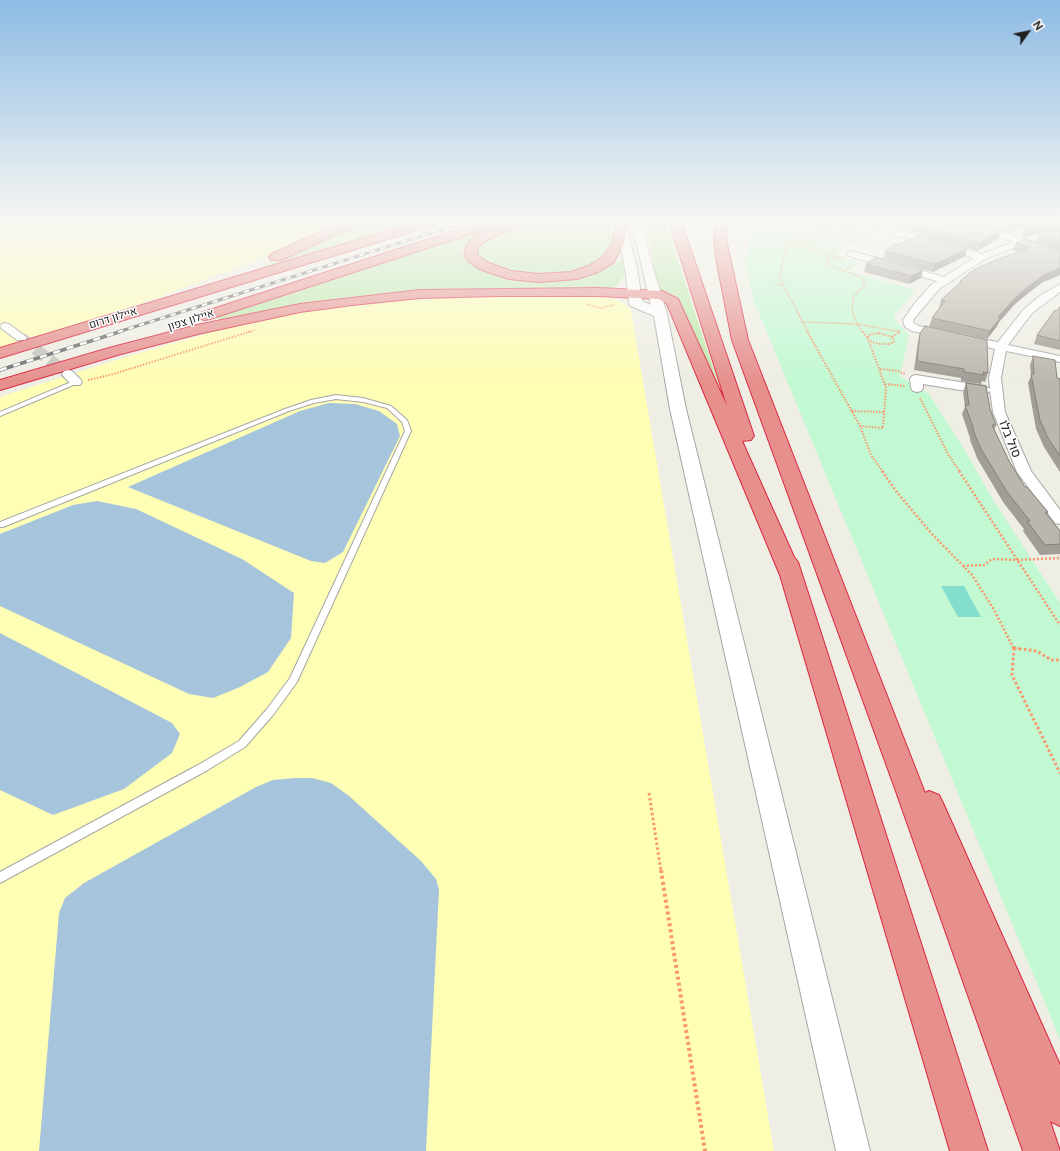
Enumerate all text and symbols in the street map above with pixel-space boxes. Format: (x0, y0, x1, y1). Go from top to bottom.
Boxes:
north arrow (1008, 12, 1048, 52)
text: N (1031, 19, 1045, 32)
street label: איילון דרום (87, 304, 139, 332)
street label: איילון צפון (166, 306, 216, 334)
street label: סול בלו (995, 418, 1025, 460)

